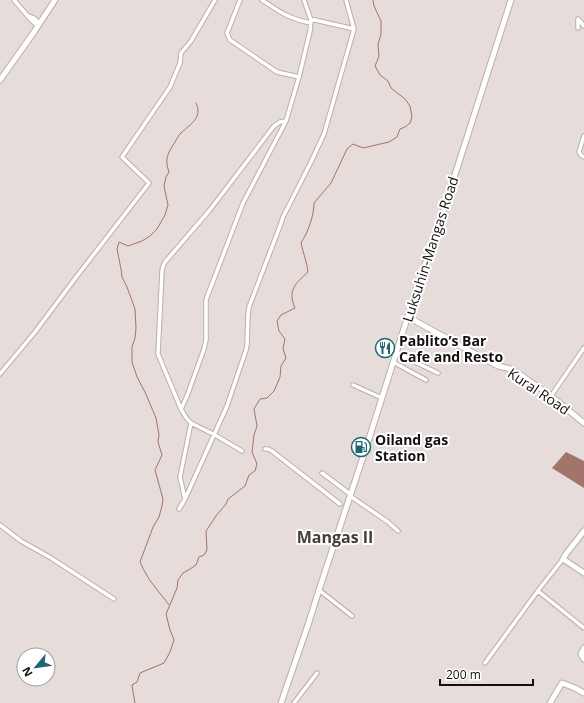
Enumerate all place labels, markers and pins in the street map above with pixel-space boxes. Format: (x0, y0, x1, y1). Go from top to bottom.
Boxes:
place label: Pablito’s Bar Cafe and Resto (399, 331, 503, 366)
restaurant icon: Pablito’s Bar Cafe and Resto (374, 337, 396, 359)
place label: Oiland gas Station (375, 430, 448, 465)
fuel station icon: Oiland gas Station (350, 436, 372, 458)

